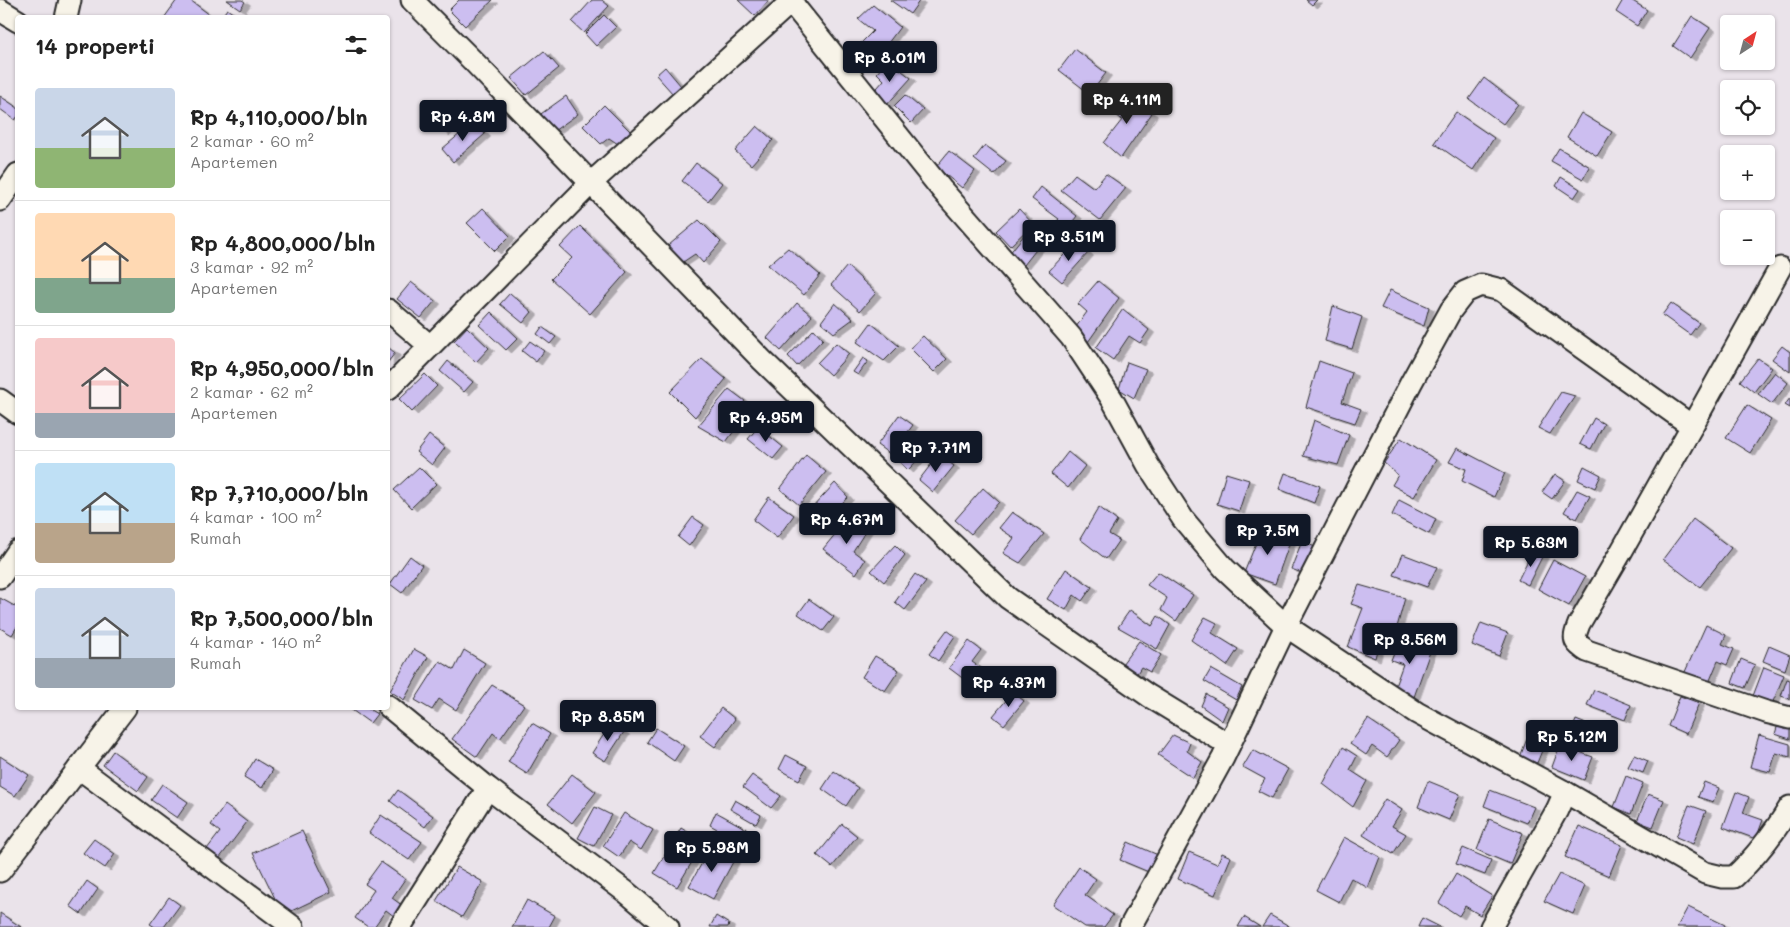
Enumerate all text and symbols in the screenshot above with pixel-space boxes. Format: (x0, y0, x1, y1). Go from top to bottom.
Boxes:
north arrow (1720, 15, 1775, 70)
map controls (1720, 15, 1775, 265)
icon: filters (342, 31, 370, 59)
text: 14 properti (35, 32, 155, 59)
pin: Rp 8.01M (838, 41, 942, 83)
text: Rp 8.01M (854, 46, 926, 67)
button: locate (1720, 80, 1775, 135)
pin: Rp 4.11M (1075, 82, 1179, 125)
text: Rp 4.11M (1092, 88, 1162, 109)
pin: Rp 4.8M (417, 100, 509, 142)
text: Rp 4,110,000/bln (190, 103, 368, 130)
text: Rp 4.8M (431, 105, 495, 126)
icon: home (75, 108, 135, 168)
text: 2 kamar · 60 m² (190, 130, 314, 151)
button: + (1720, 145, 1775, 200)
text: Apartemen (190, 151, 277, 172)
button: − (1720, 210, 1775, 265)
pin: Rp 3.51M (1017, 220, 1121, 262)
text: Rp 3.51M (1034, 225, 1104, 246)
text: Rp 4,800,000/bln (190, 229, 375, 256)
icon: home (75, 233, 135, 293)
text: 3 kamar · 92 m² (190, 256, 313, 277)
text: Apartemen (190, 277, 277, 298)
text: Rp 4,950,000/bln (190, 354, 374, 381)
icon: home (75, 358, 135, 418)
text: 2 kamar · 62 m² (190, 381, 313, 402)
pin: Rp 4.95M (714, 400, 818, 443)
text: Apartemen (190, 402, 277, 423)
text: Rp 4.95M (729, 406, 803, 427)
pin: Rp 7.71M (884, 430, 988, 473)
text: Rp 7.71M (901, 436, 971, 457)
text: Rp 7,710,000/bln (190, 479, 368, 506)
icon: home (75, 483, 135, 543)
pin: Rp 4.67M (795, 502, 899, 545)
text: 4 kamar · 100 m² (190, 506, 322, 527)
text: Rp 4.67M (810, 508, 884, 529)
pin: Rp 7.5M (1222, 514, 1314, 556)
text: Rp 7.5M (1236, 519, 1300, 540)
pin: Rp 5.63M (1479, 526, 1583, 568)
text: Rumah (190, 527, 241, 548)
text: Rp 5.63M (1494, 531, 1568, 552)
text: Rp 7,500,000/bln (190, 604, 373, 631)
icon: home (75, 608, 135, 668)
pin: Rp 3.56M (1358, 622, 1462, 665)
text: Rp 3.56M (1373, 628, 1447, 649)
text: 4 kamar · 140 m² (190, 631, 321, 652)
text: Rumah (190, 652, 241, 673)
pin: Rp 4.37M (957, 666, 1061, 708)
text: Rp 4.37M (972, 671, 1046, 692)
pin: Rp 8.85M (556, 700, 660, 742)
text: Rp 8.85M (571, 705, 645, 726)
pin: Rp 5.12M (1520, 720, 1624, 762)
text: Rp 5.12M (1537, 725, 1607, 746)
pin: Rp 5.98M (660, 830, 764, 873)
text: Rp 5.98M (675, 836, 749, 857)

